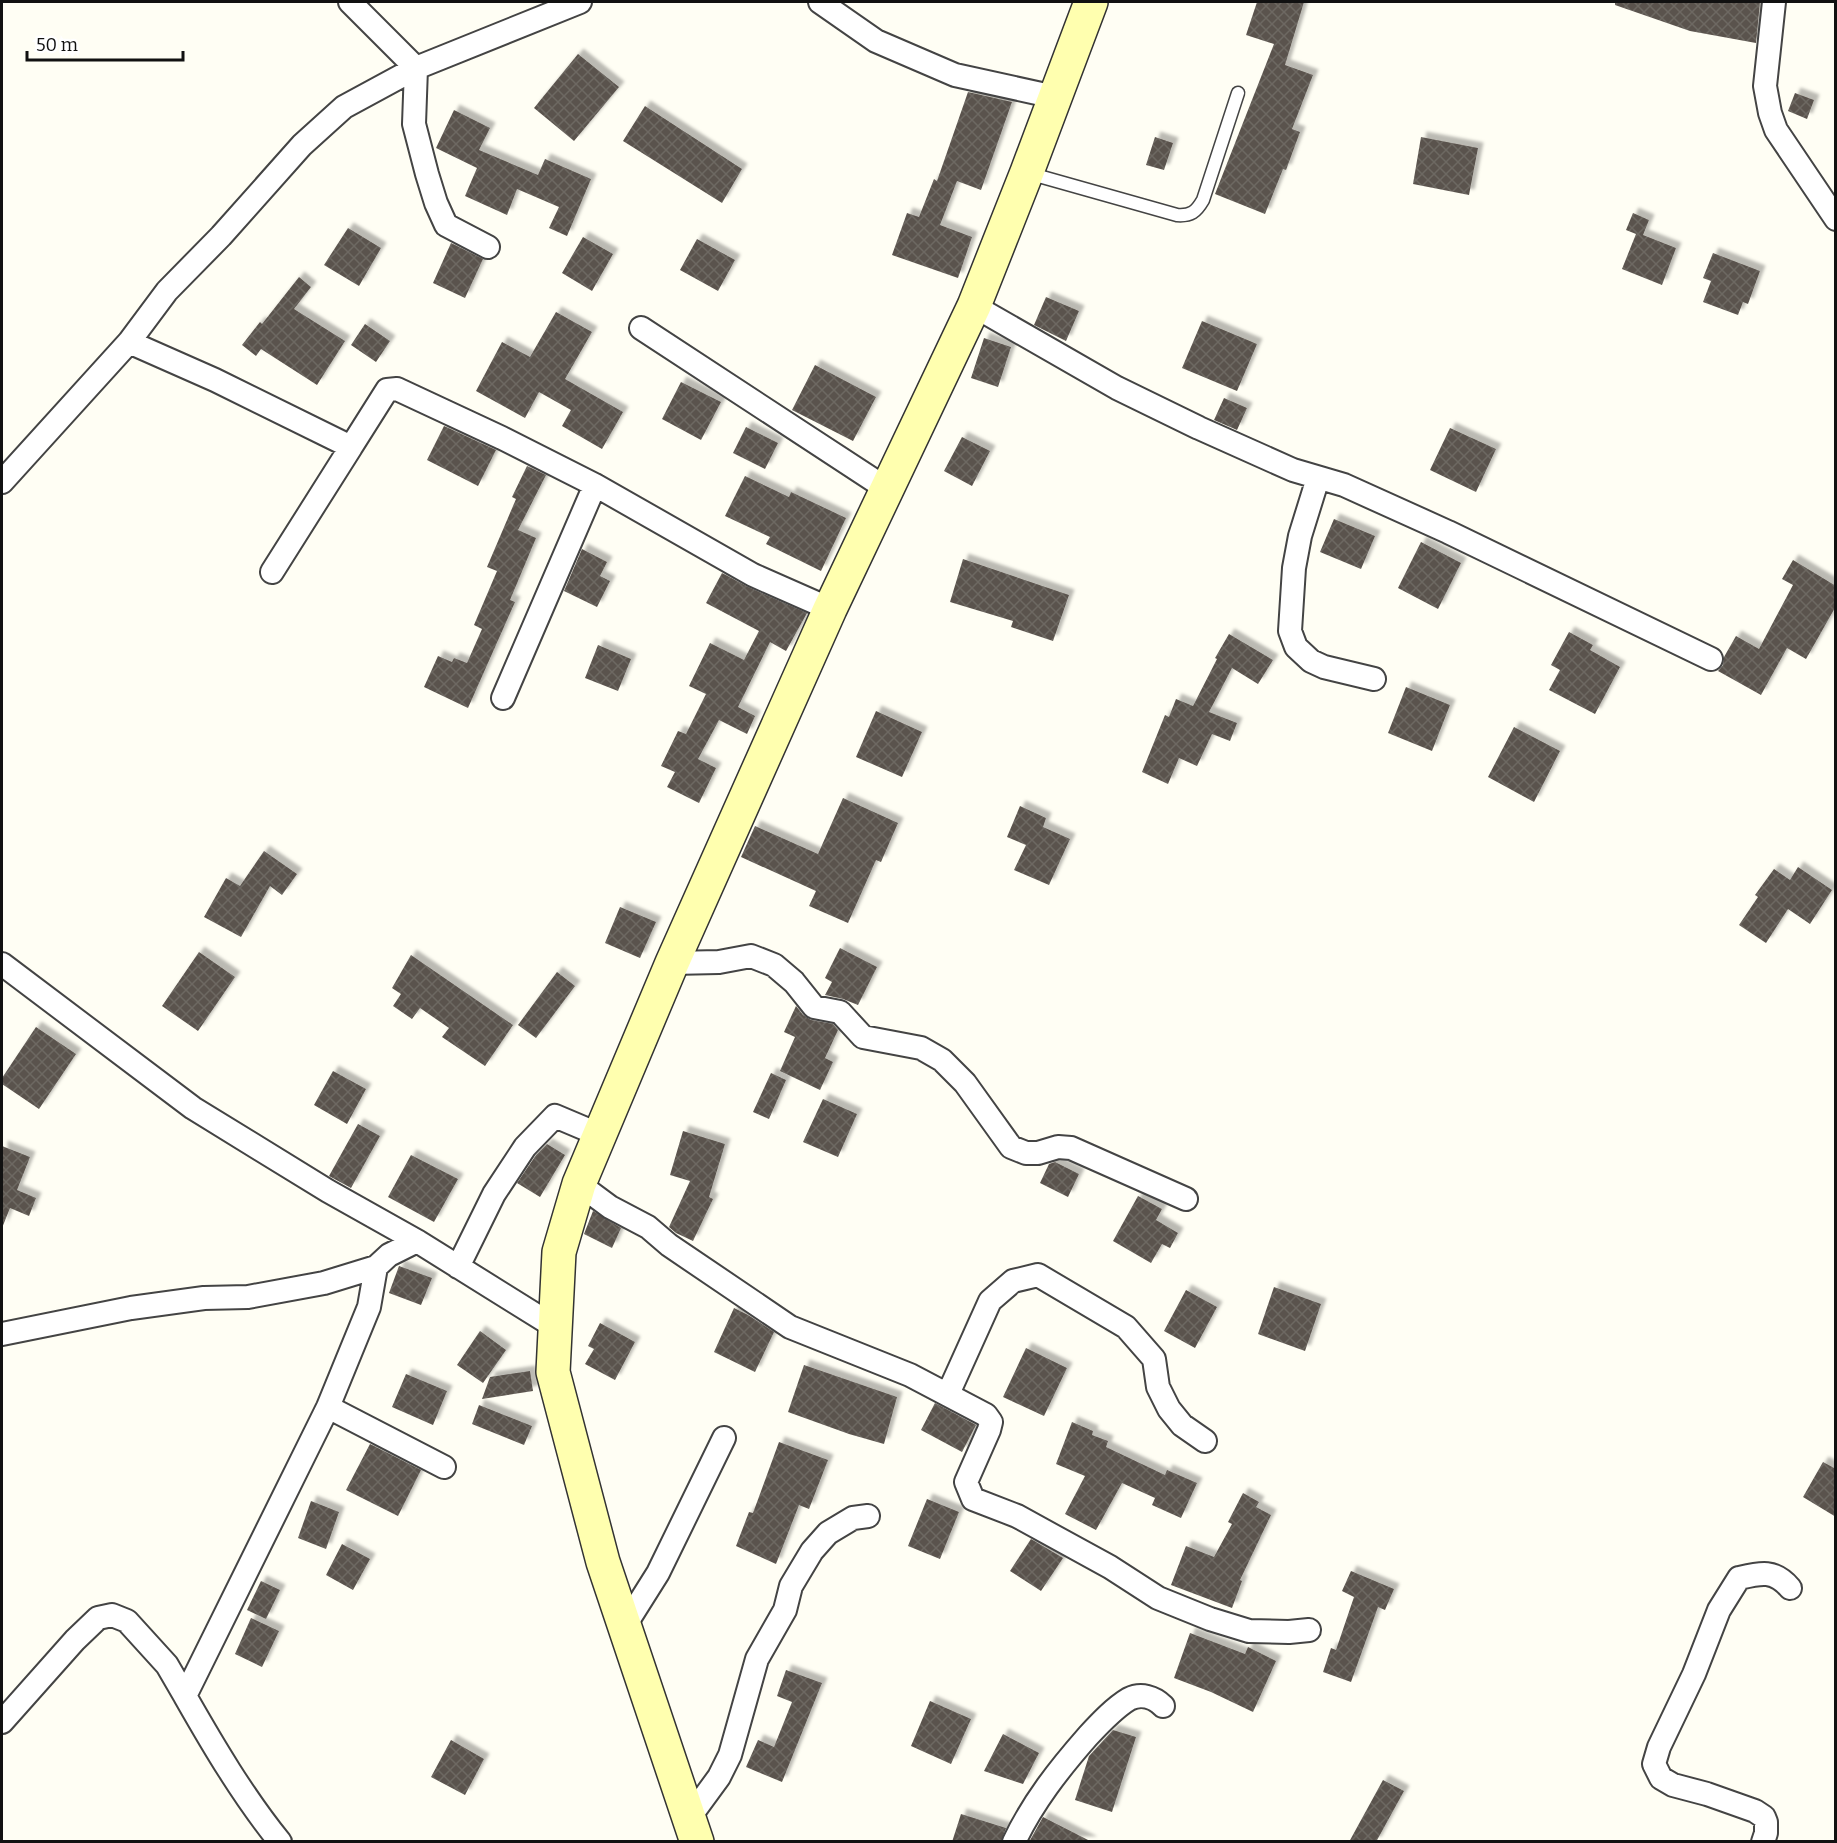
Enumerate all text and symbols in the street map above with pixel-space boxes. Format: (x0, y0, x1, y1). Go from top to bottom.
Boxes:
scale bar (27, 24, 183, 62)
text: 50 m (36, 34, 78, 56)

